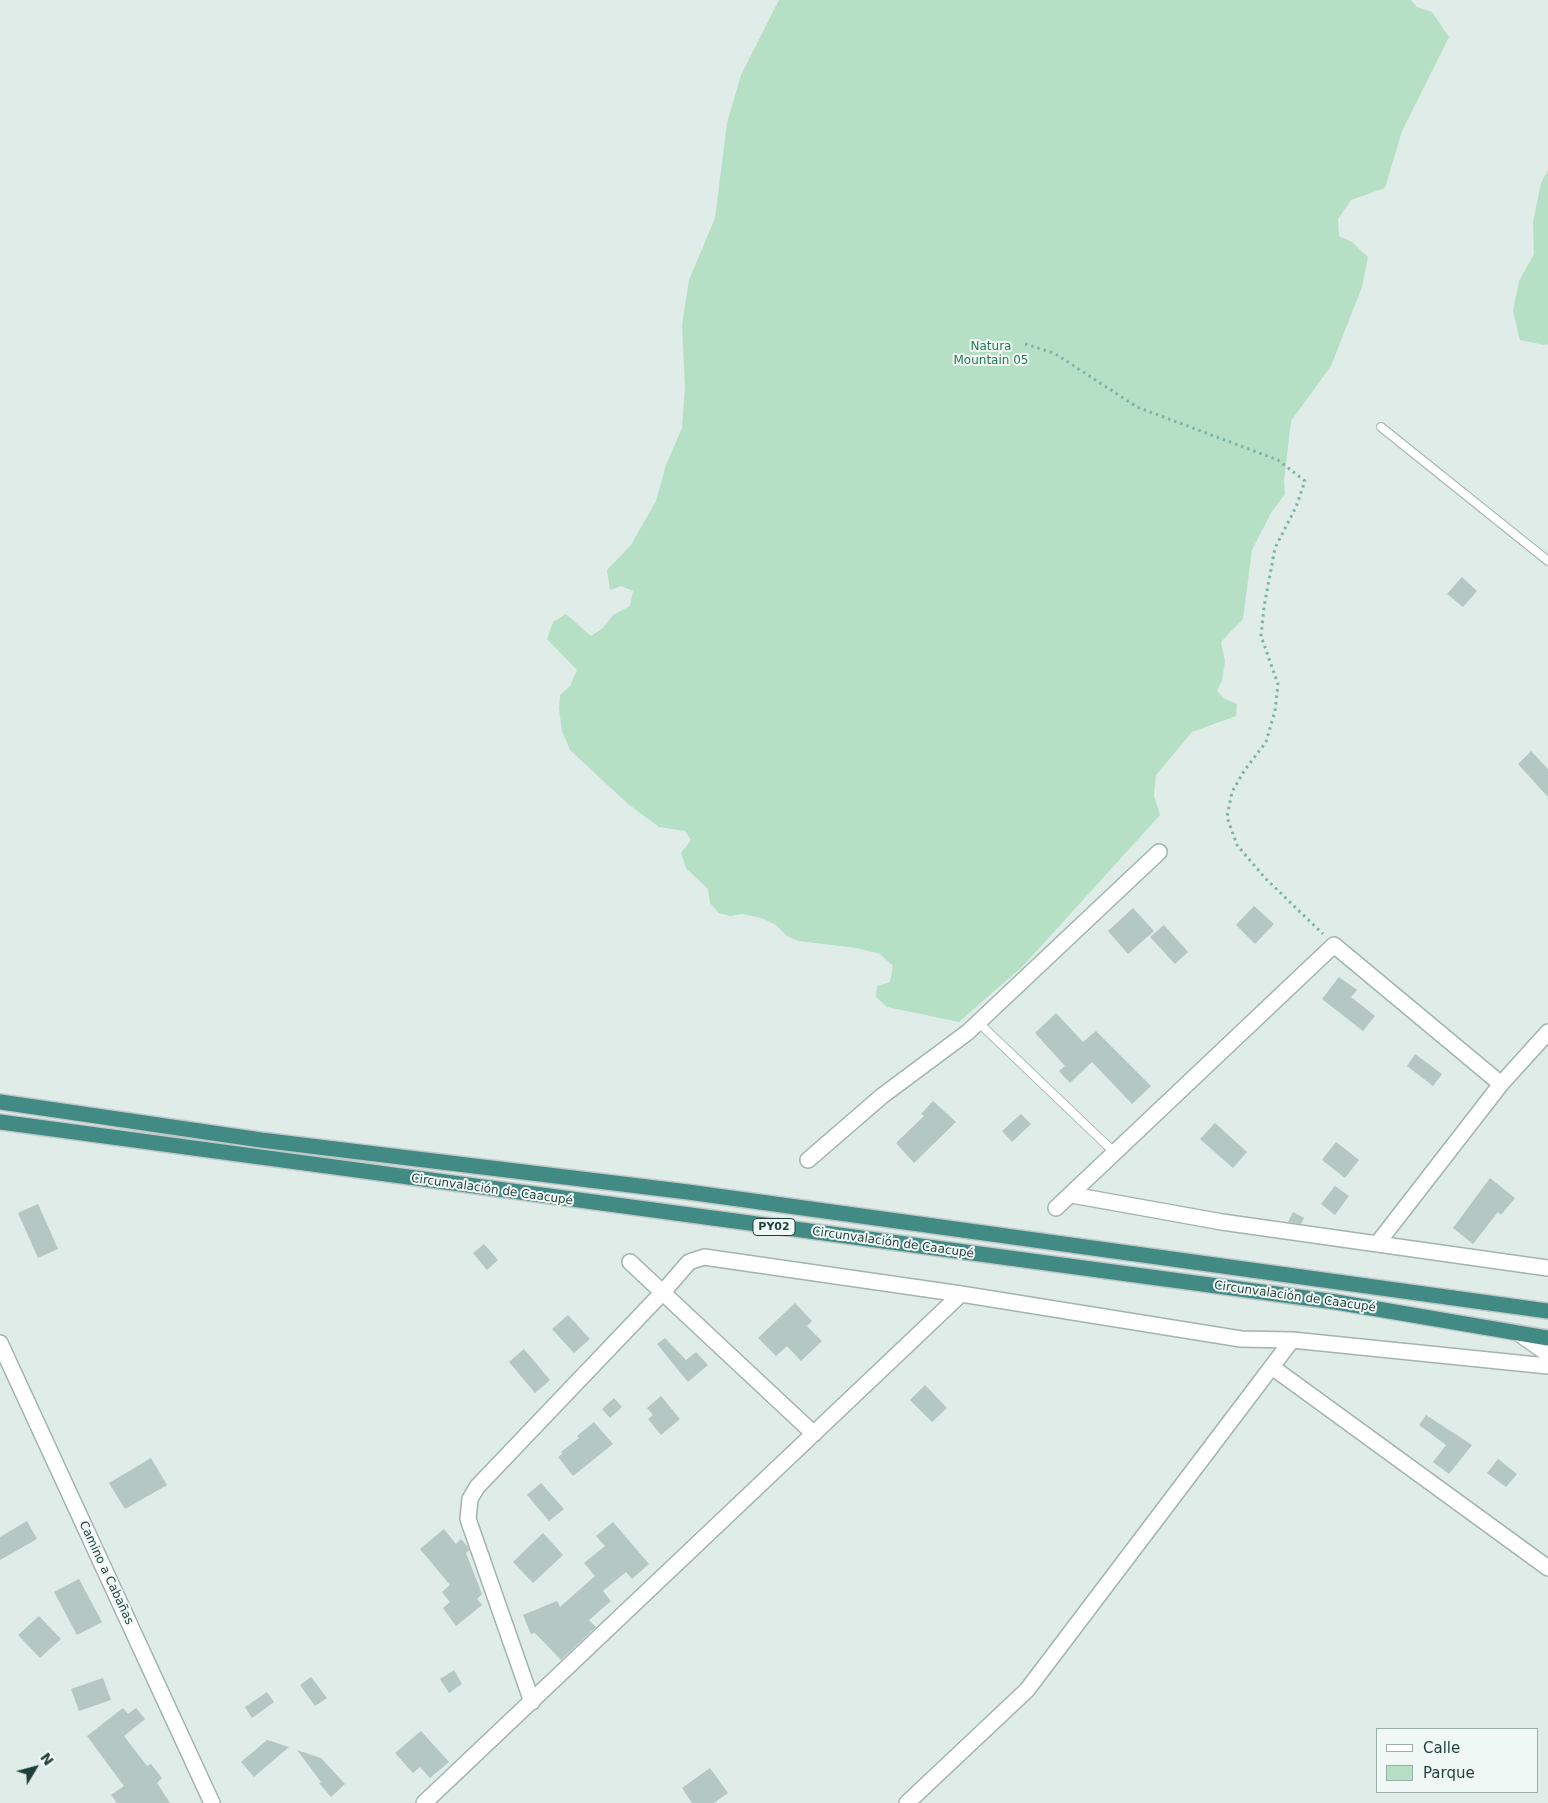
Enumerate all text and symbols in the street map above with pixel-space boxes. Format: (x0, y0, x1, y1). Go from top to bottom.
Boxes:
park label: Natura Mountain 05 (954, 340, 1028, 368)
street label: Circunvalación de Caacupé (410, 1172, 574, 1208)
road number: PY02 (753, 1218, 795, 1236)
street label: Circunvalación de Caacupé (811, 1225, 975, 1261)
street label: Circunvalación de Caacupé (1213, 1279, 1377, 1315)
street label: Camino a Cabañas (76, 1519, 136, 1627)
legend (1376, 1728, 1538, 1793)
text: Calle (1423, 1739, 1460, 1757)
north arrow (10, 1743, 60, 1793)
text: N (37, 1749, 57, 1768)
text: Parque (1423, 1764, 1475, 1782)

